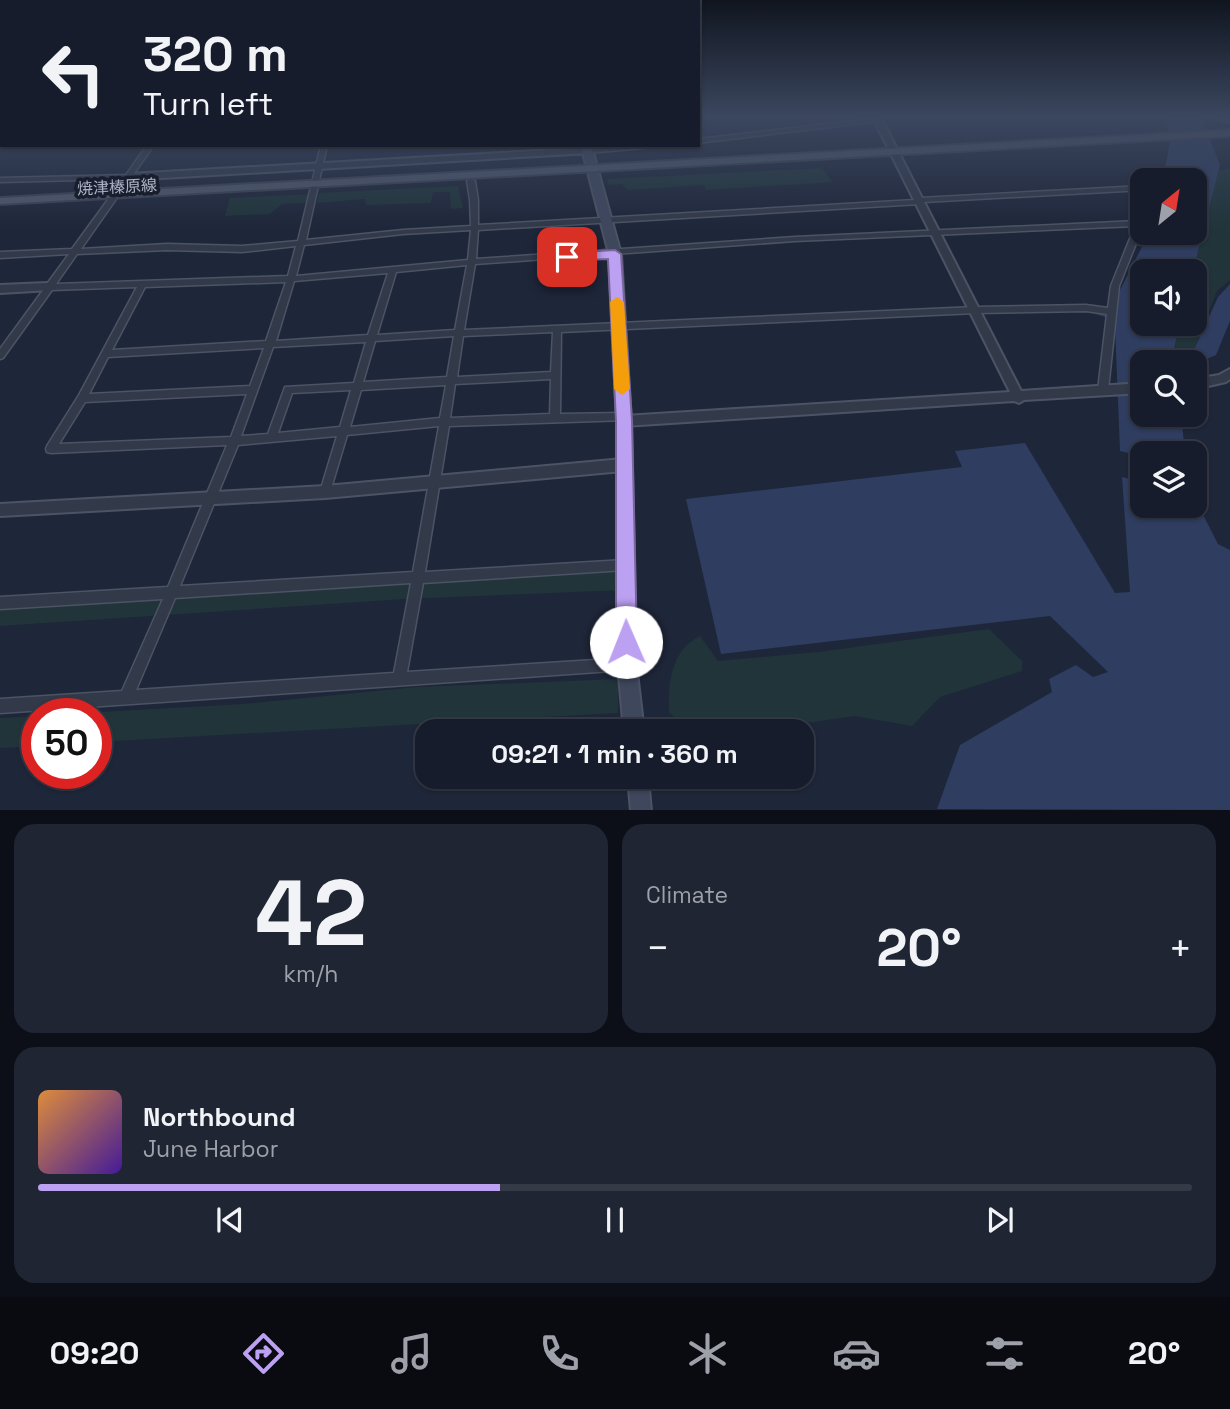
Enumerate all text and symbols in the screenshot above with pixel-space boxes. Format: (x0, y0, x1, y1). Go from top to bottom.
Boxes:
text: 320 m (143, 23, 288, 85)
icon: left (28, 28, 119, 119)
text: Turn left (143, 84, 273, 124)
north arrow (1130, 168, 1208, 245)
map controls (1130, 168, 1207, 518)
street label: 焼津榛原線 (76, 174, 158, 200)
pin (537, 227, 597, 287)
icon: arrive (548, 238, 586, 276)
button: sound (1130, 259, 1207, 336)
button: search (1130, 350, 1207, 427)
button: layers (1130, 441, 1207, 518)
position arrow (589, 605, 663, 679)
speed limit sign: 50 (21, 698, 112, 789)
text: 09:21 · 1 min · 360 m (491, 737, 738, 771)
text: 42 (255, 855, 367, 972)
text: Climate (646, 880, 728, 910)
text: 20° (876, 915, 962, 981)
text: − (646, 924, 670, 972)
text: + (1168, 924, 1192, 972)
text: km/h (284, 959, 338, 989)
text: Northbound (143, 1100, 296, 1134)
text: June Harbor (143, 1134, 278, 1164)
icon: previous (211, 1201, 249, 1239)
icon: pause (596, 1201, 634, 1239)
icon: next (981, 1201, 1019, 1239)
icon: directions (239, 1329, 288, 1378)
icon: music (387, 1329, 436, 1378)
icon: phone (535, 1329, 584, 1378)
icon: climate (683, 1329, 732, 1378)
icon: car (832, 1329, 881, 1378)
icon: filters (980, 1329, 1029, 1378)
text: 09:20 (50, 1333, 139, 1373)
text: 20° (1128, 1333, 1180, 1373)

